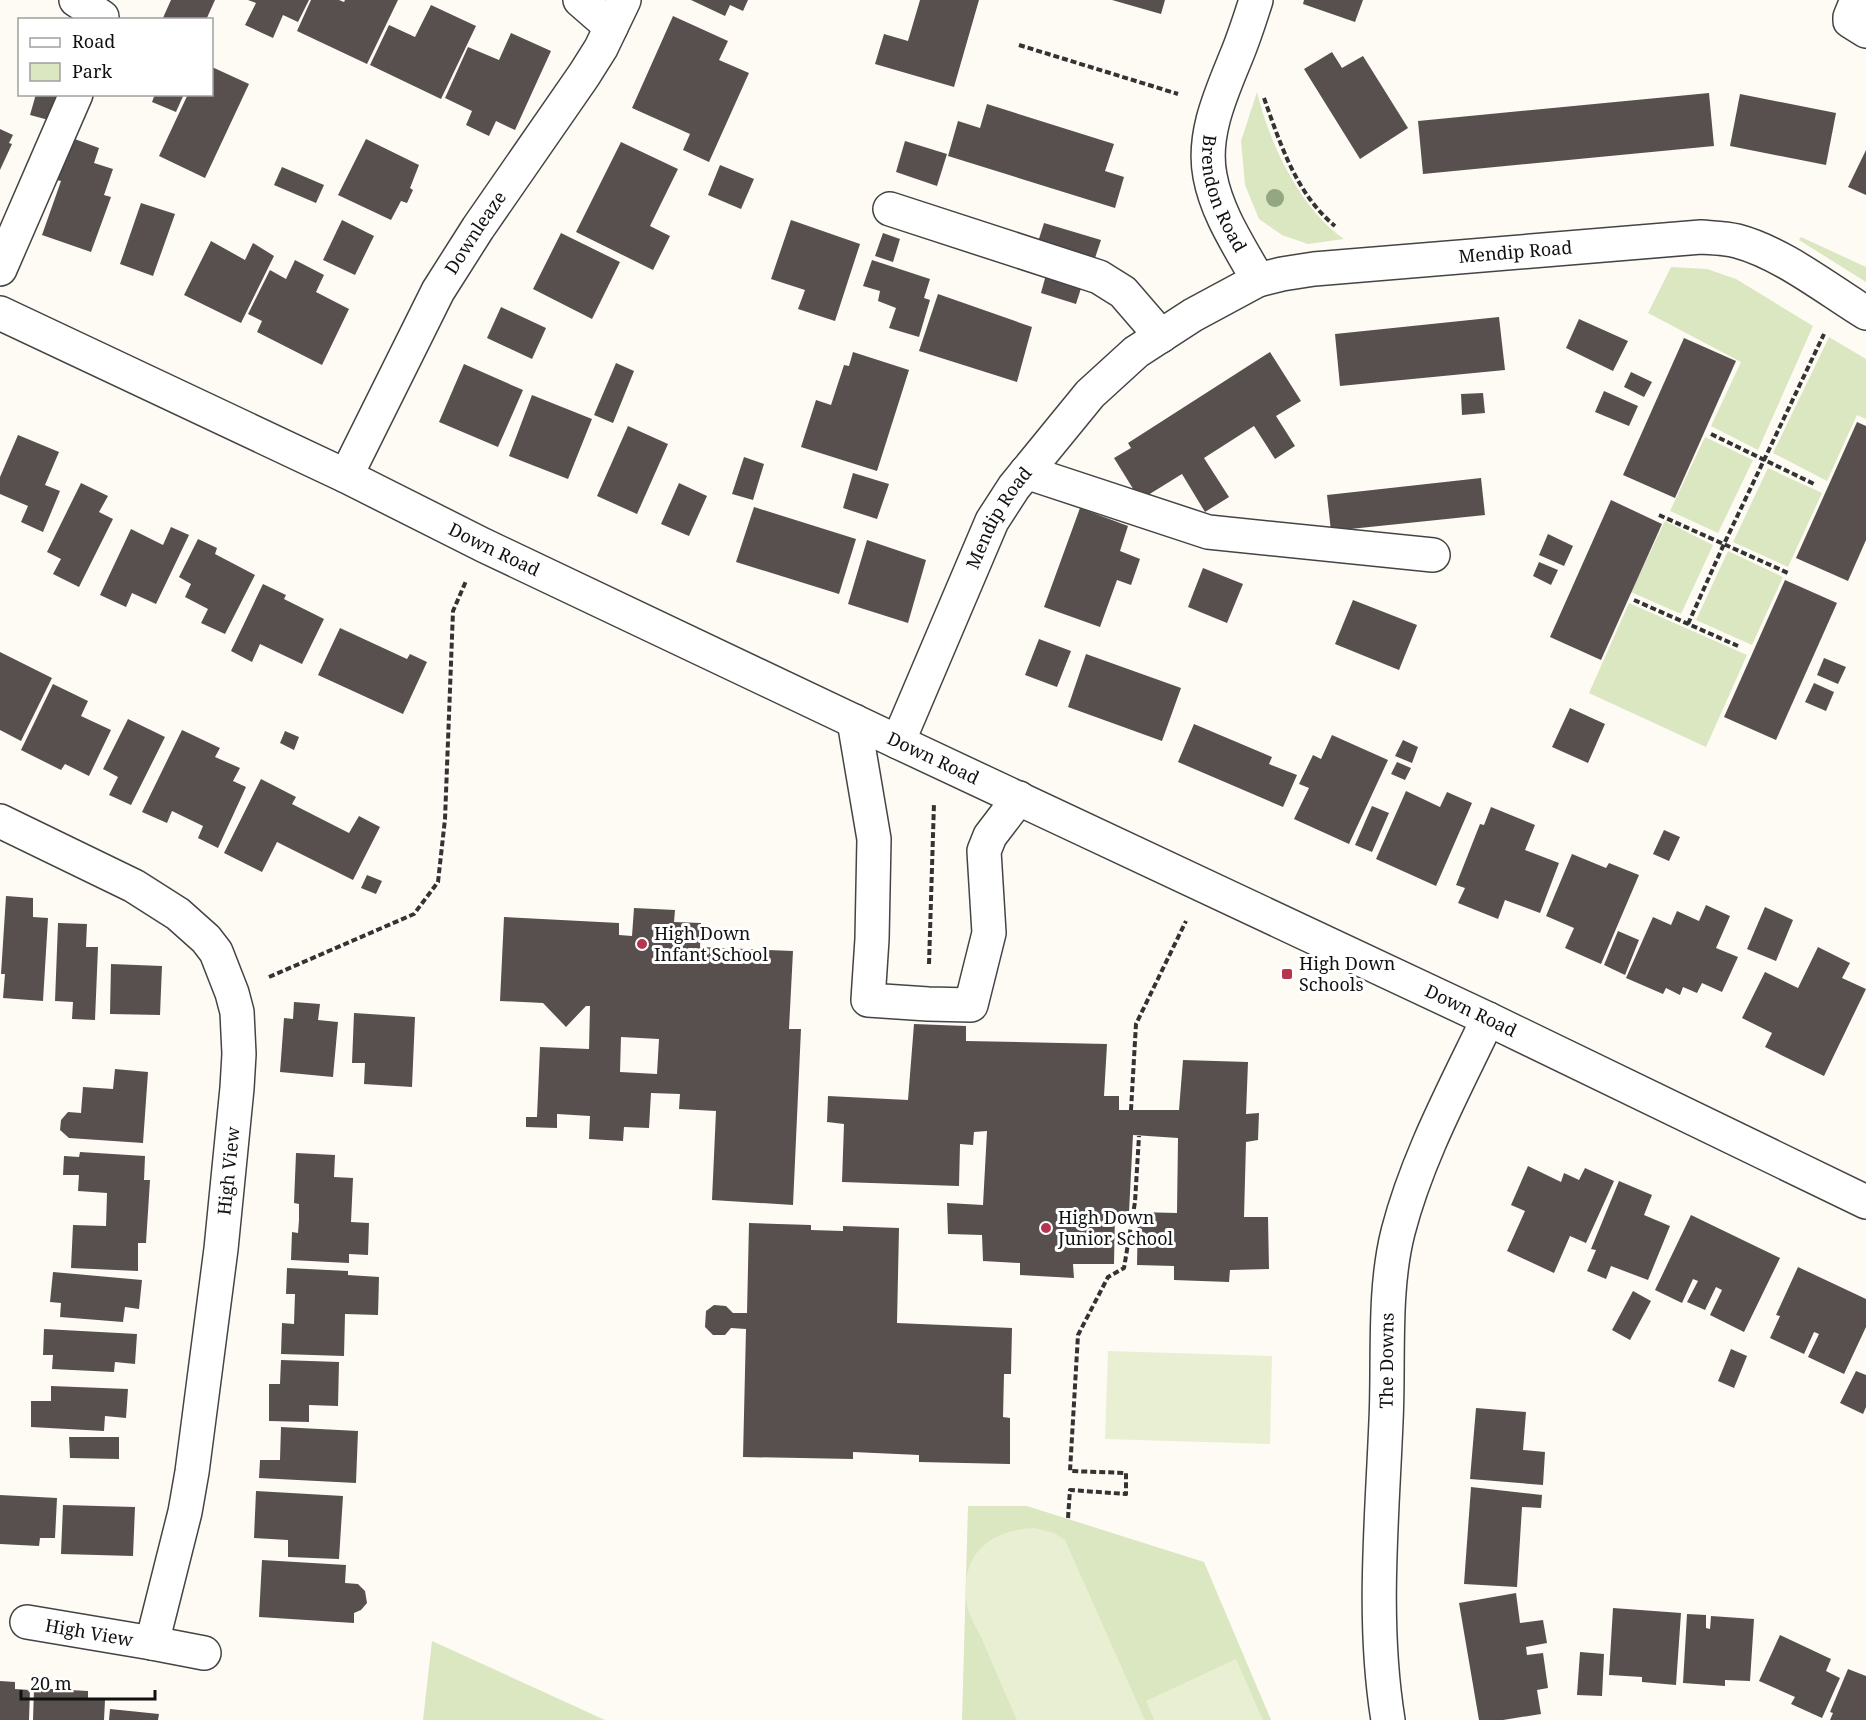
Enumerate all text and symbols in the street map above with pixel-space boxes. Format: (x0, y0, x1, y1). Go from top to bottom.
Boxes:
legend (18, 18, 213, 96)
text: Road (72, 29, 115, 53)
text: Park (72, 59, 112, 83)
street label: Brendon Road (1197, 133, 1253, 256)
street label: Downleaze (439, 186, 511, 278)
street label: Mendip Road (1457, 235, 1573, 268)
street label: Mendip Road (960, 461, 1037, 572)
street label: Down Road (445, 517, 544, 581)
street label: Down Road (884, 726, 983, 789)
place label: High Down Infant School (654, 921, 768, 966)
marker: High Down Infant School (635, 937, 649, 951)
place label: High Down Schools (1299, 951, 1396, 996)
marker: High Down Schools (1280, 967, 1294, 981)
street label: Down Road (1421, 978, 1521, 1042)
street label: High View (211, 1125, 245, 1216)
place label: High Down Junior School (1057, 1205, 1174, 1250)
marker: High Down Junior School (1039, 1221, 1053, 1235)
street label: The Downs (1374, 1312, 1399, 1409)
street label: High View (43, 1612, 135, 1652)
scale bar (21, 1663, 154, 1701)
text: 20 m (30, 1671, 72, 1695)

